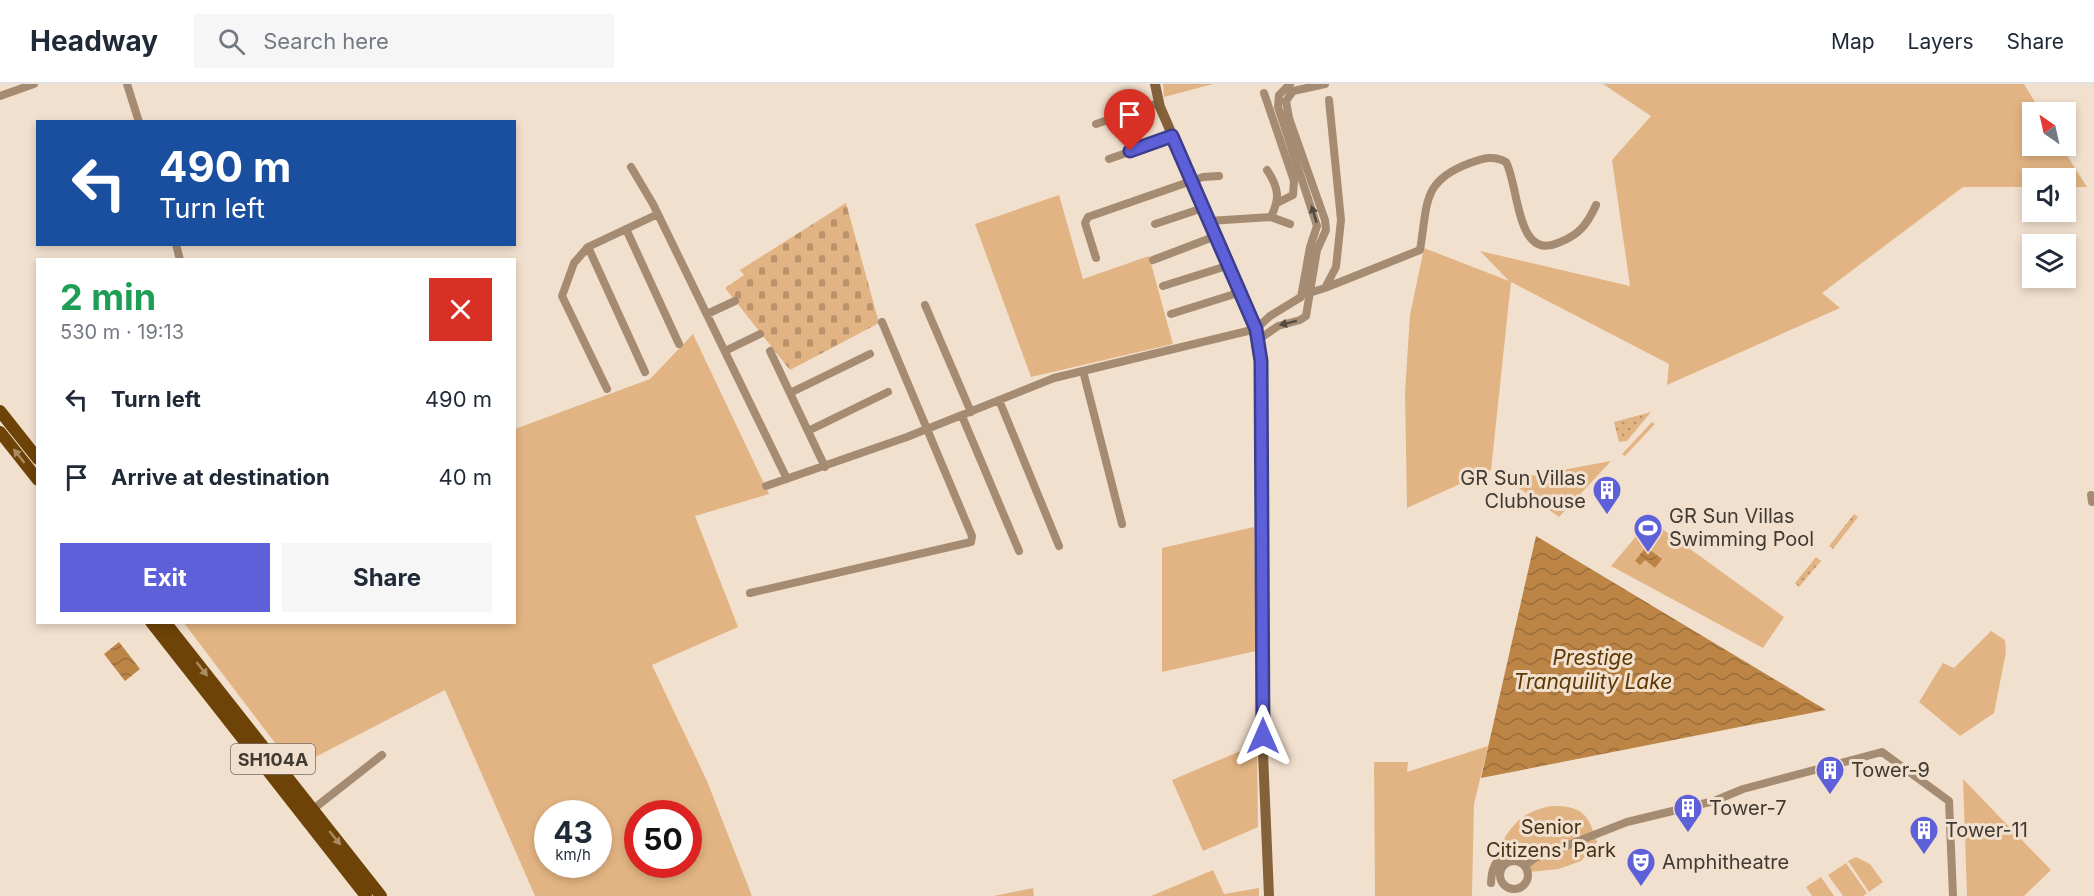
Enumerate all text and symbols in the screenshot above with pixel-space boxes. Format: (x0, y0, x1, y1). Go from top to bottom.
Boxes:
search box (194, 14, 614, 68)
text: Headway (30, 24, 158, 58)
icon: search (215, 25, 248, 58)
text: Search here (263, 28, 389, 54)
text: Map (1831, 29, 1875, 54)
text: Layers (1908, 29, 1974, 54)
text: Share (2007, 29, 2064, 54)
pin (1104, 89, 1155, 151)
icon: arrive (1113, 98, 1146, 131)
north arrow (2022, 102, 2076, 156)
map controls (2022, 102, 2076, 288)
text: 490 m (159, 141, 291, 192)
icon: left (60, 144, 138, 222)
button: sound (2022, 168, 2076, 222)
text: Turn left (159, 192, 265, 225)
one-way arrow (1309, 205, 1318, 223)
button: layers (2022, 234, 2076, 288)
text: 2 min (60, 275, 156, 319)
button: close (429, 278, 492, 341)
one-way arrow (1279, 319, 1297, 329)
text: 530 m · 19:13 (60, 320, 184, 344)
icon: left (60, 383, 93, 416)
text: Turn left (111, 386, 201, 412)
text: 490 m (425, 386, 492, 412)
one-way arrow (13, 449, 25, 464)
icon: arrive (60, 461, 93, 494)
text: Arrive at destination (111, 464, 330, 490)
text: 40 m (438, 464, 492, 490)
place label: GR Sun Villas Clubhouse (1460, 466, 1586, 513)
building icon: GR Sun Villas Clubhouse (1591, 474, 1623, 516)
place label: GR Sun Villas Swimming Pool (1669, 504, 1814, 551)
sports icon: GR Sun Villas Swimming Pool (1632, 512, 1664, 554)
button: Exit (60, 543, 270, 612)
button: Share (282, 543, 492, 612)
water label: Prestige Tranquility Lake (1514, 645, 1672, 694)
one-way arrow (195, 661, 207, 676)
position arrow (1231, 704, 1295, 768)
road number: SH104A (231, 744, 315, 774)
building icon: Tower-9 (1814, 754, 1846, 796)
place label: Tower-9 (1851, 758, 1930, 782)
building icon: Tower-7 (1672, 792, 1704, 834)
place label: Tower-7 (1709, 796, 1786, 820)
speed limit sign: 50 (624, 800, 702, 878)
text: 43 (553, 814, 593, 850)
building icon: Tower-11 (1908, 814, 1940, 856)
park label: Senior Citizens' Park (1486, 815, 1616, 862)
place label: Tower-11 (1945, 818, 2028, 842)
one-way arrow (328, 831, 340, 846)
text: km/h (555, 845, 591, 864)
theatre icon: Amphitheatre (1625, 846, 1657, 888)
place label: Amphitheatre (1662, 850, 1789, 874)

